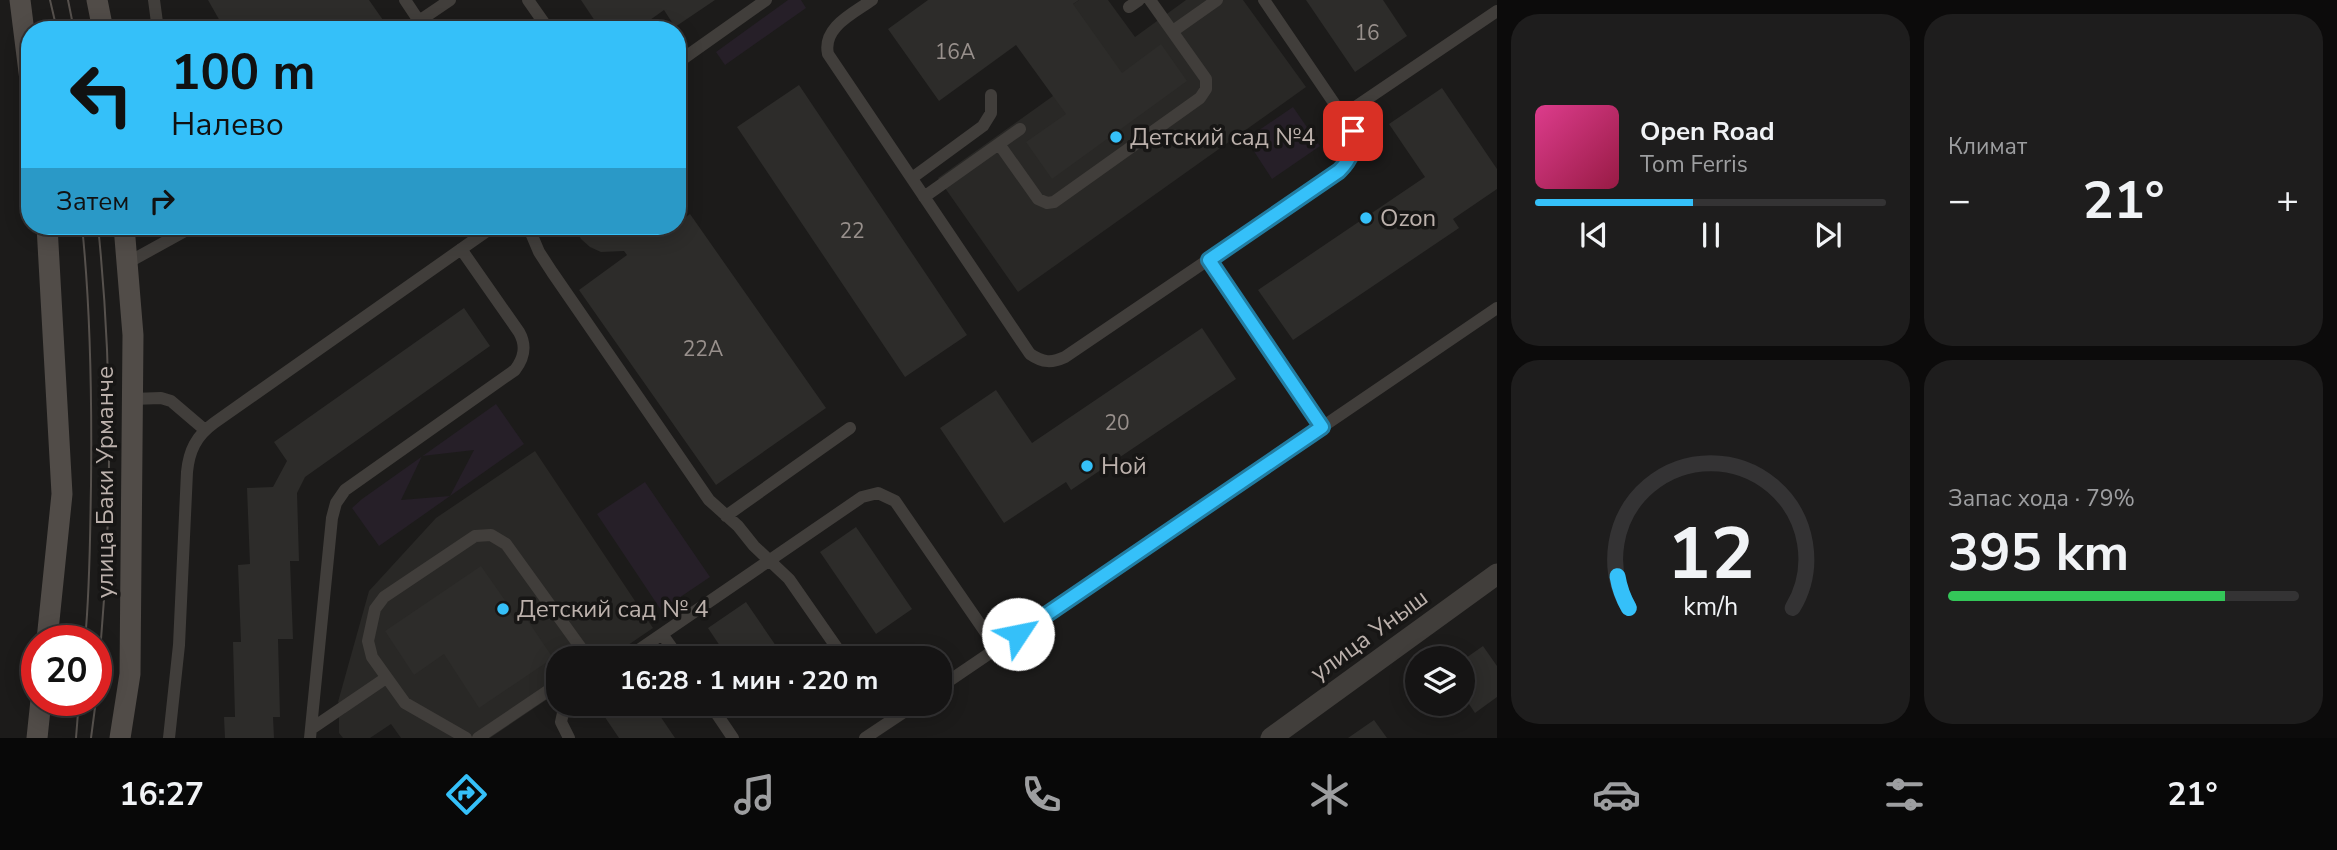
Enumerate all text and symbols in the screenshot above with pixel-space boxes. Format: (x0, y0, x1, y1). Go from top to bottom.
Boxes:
house number: 16 (1354, 19, 1380, 47)
house number: 16А (935, 38, 975, 66)
text: 100 m (171, 39, 315, 106)
icon: left (56, 49, 147, 140)
pin (1323, 101, 1383, 161)
text: Налево (171, 103, 284, 146)
icon: arrive (1334, 112, 1372, 150)
text: Open Road (1640, 114, 1775, 149)
place label: Детский сад №4 (1130, 121, 1315, 153)
marker: Детский сад №4 (1108, 129, 1124, 145)
text: Климат (1948, 131, 2027, 162)
text: Tom Ferris (1640, 149, 1748, 180)
text: 21° (2082, 165, 2165, 236)
text: − (1948, 175, 1971, 226)
text: + (2276, 175, 2299, 226)
icon: right (143, 182, 181, 220)
text: Затем (56, 184, 129, 219)
place label: Ozon (1380, 202, 1436, 234)
marker: Ozon (1358, 210, 1374, 226)
icon: previous (1575, 216, 1613, 254)
icon: pause (1692, 216, 1730, 254)
icon: next (1809, 216, 1847, 254)
house number: 22 (839, 217, 865, 245)
house number: 22А (683, 335, 723, 363)
street label: улица Баки Урманче (89, 366, 121, 598)
house number: 20 (1104, 409, 1130, 437)
place label: Ной (1101, 450, 1147, 482)
marker: Ной (1079, 458, 1095, 474)
text: Запас хода · 79% (1948, 483, 2135, 514)
text: 12 (1667, 504, 1754, 604)
text: 395 km (1948, 517, 2129, 588)
street label: улица Уныш (1304, 581, 1434, 689)
text: km/h (1683, 590, 1738, 624)
place label: Детский сад № 4 (517, 593, 709, 625)
position arrow (981, 597, 1055, 671)
marker: Детский сад № 4 (495, 601, 511, 617)
speed limit sign: 20 (21, 625, 112, 716)
map controls (1405, 646, 1475, 716)
button: layers (1405, 646, 1475, 716)
text: 16:28 · 1 мин · 220 m (620, 663, 878, 698)
icon: directions (442, 770, 491, 819)
icon: music (730, 770, 779, 819)
icon: phone (1017, 770, 1066, 819)
icon: climate (1305, 770, 1354, 819)
icon: car (1592, 770, 1641, 819)
icon: filters (1880, 770, 1929, 819)
text: 16:27 (119, 773, 204, 816)
text: 21° (2167, 773, 2218, 816)

